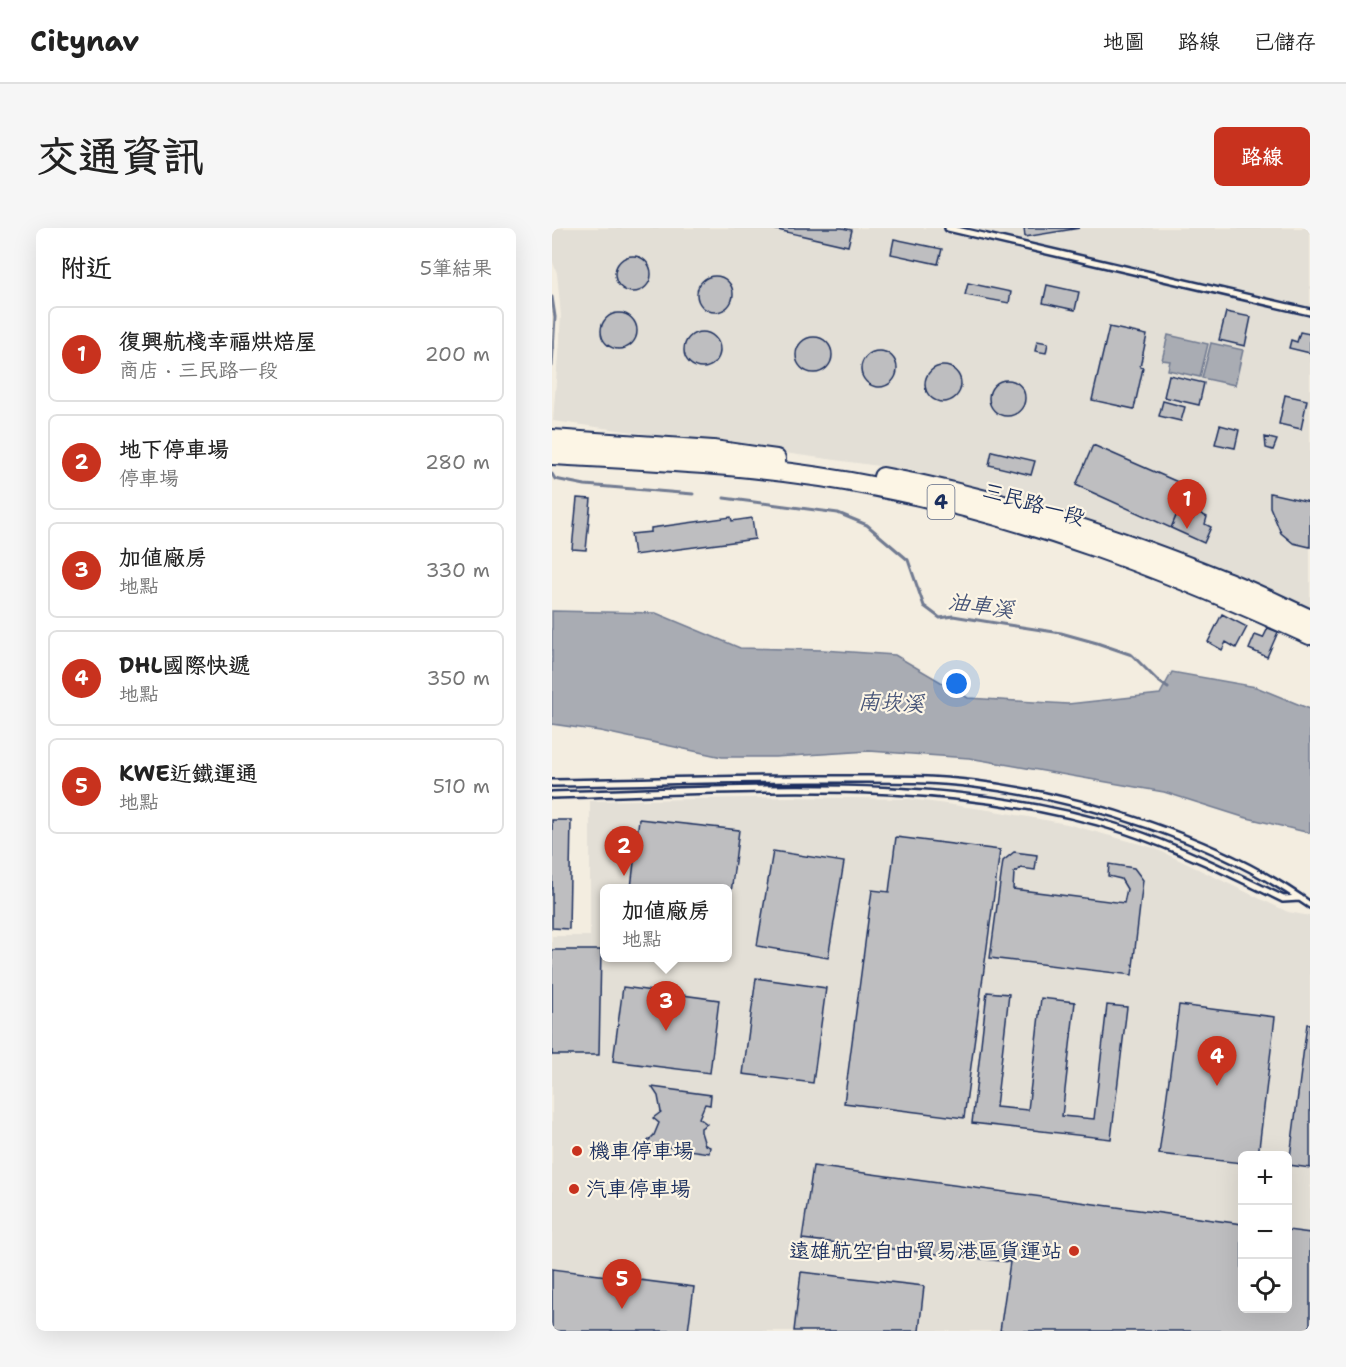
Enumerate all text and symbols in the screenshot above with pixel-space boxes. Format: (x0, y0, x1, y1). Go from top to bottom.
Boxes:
text: Citynav (30, 22, 139, 60)
text: 地圖 (1103, 28, 1145, 56)
text: 路線 (1178, 28, 1220, 56)
text: 已儲存 (1253, 28, 1316, 56)
button: 路線 (1214, 127, 1310, 186)
text: 交通資訊 (36, 128, 204, 184)
text: 附近 (60, 250, 112, 285)
text: 5筆結果 (420, 255, 492, 281)
text: 復興航棧幸福烘焙屋 (119, 327, 317, 356)
text: 1 (77, 341, 86, 367)
text: 200 m (425, 341, 490, 367)
text: 商店 · 三民路一段 (119, 357, 278, 383)
text: 地下停車場 (119, 435, 229, 464)
text: 2 (75, 449, 89, 475)
text: 280 m (425, 449, 490, 475)
text: 停車場 (119, 465, 179, 491)
street label: 三民路一段 (980, 476, 1088, 532)
pin: 1 (1168, 480, 1206, 529)
road number: 4 (928, 485, 954, 519)
text: 加值廠房 (119, 543, 207, 572)
text: 3 (75, 557, 89, 583)
text: 330 m (426, 557, 490, 583)
text: 地點 (119, 573, 159, 599)
water label: 油車溪 (946, 587, 1017, 625)
text: DHL國際快遞 (119, 651, 250, 680)
text: 4 (75, 665, 89, 691)
text: 350 m (426, 665, 490, 691)
your location (942, 669, 971, 698)
text: 地點 (119, 681, 159, 707)
water label: 南崁溪 (857, 687, 925, 718)
text: KWE近鐵運通 (119, 759, 258, 788)
text: 5 (75, 773, 88, 799)
text: 510 m (433, 773, 490, 799)
text: 地點 (119, 789, 159, 815)
pin: 2 (604, 826, 644, 876)
popup (600, 884, 732, 962)
text: 加值廠房 (622, 896, 710, 925)
text: 地點 (622, 926, 662, 952)
pin: 3 (646, 982, 686, 1031)
pin: 4 (1198, 1036, 1236, 1086)
place label: 機車停車場 (589, 1137, 694, 1165)
marker: 機車停車場 (570, 1144, 584, 1158)
map controls (1238, 1151, 1292, 1313)
button: + (1238, 1151, 1292, 1205)
place label: 汽車停車場 (586, 1175, 691, 1203)
marker: 汽車停車場 (567, 1182, 581, 1196)
button: − (1238, 1205, 1292, 1259)
place label: 遠雄航空自由貿易港區貨運站 (789, 1237, 1062, 1265)
marker: 遠雄航空自由貿易港區貨運站 (1067, 1244, 1081, 1258)
button: locate (1238, 1259, 1292, 1313)
pin: 5 (602, 1260, 642, 1309)

